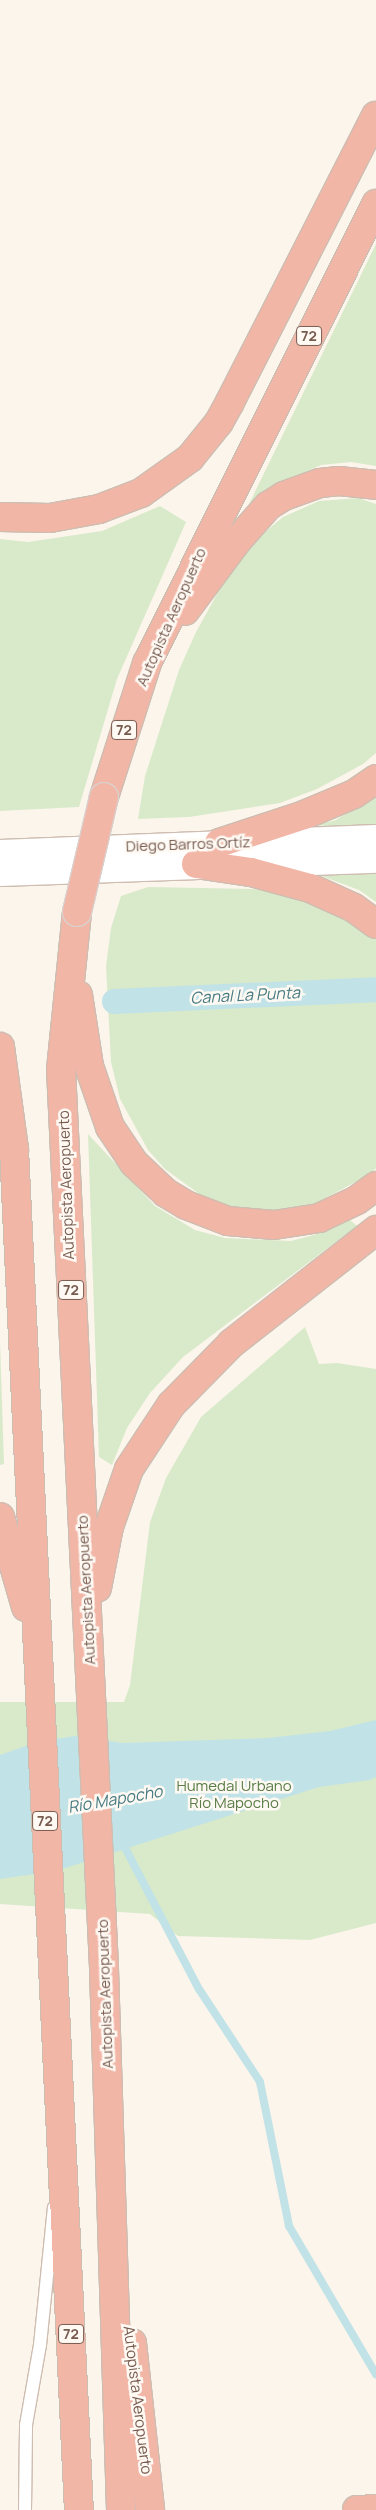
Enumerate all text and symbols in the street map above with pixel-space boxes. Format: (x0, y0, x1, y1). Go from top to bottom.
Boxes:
road number: 72 (295, 324, 323, 348)
street label: Autopista Aeropuerto (132, 545, 210, 689)
road number: 72 (110, 718, 138, 742)
street label: Diego Barros Ortíz (125, 833, 251, 855)
water label: Canal La Punta (190, 983, 300, 1007)
street label: Autopista Aeropuerto (54, 1110, 78, 1260)
road number: 72 (57, 1278, 85, 1302)
street label: Autopista Aeropuerto (73, 1515, 99, 1665)
park label: Humedal Urbano Río Mapocho (176, 1776, 292, 1811)
water label: Río Mapocho (66, 1781, 164, 1817)
road number: 72 (31, 1810, 59, 1832)
street label: Autopista Aeropuerto (93, 1919, 117, 2069)
road number: 72 (57, 2322, 85, 2346)
street label: Autopista Aeropuerto (120, 2325, 156, 2475)

